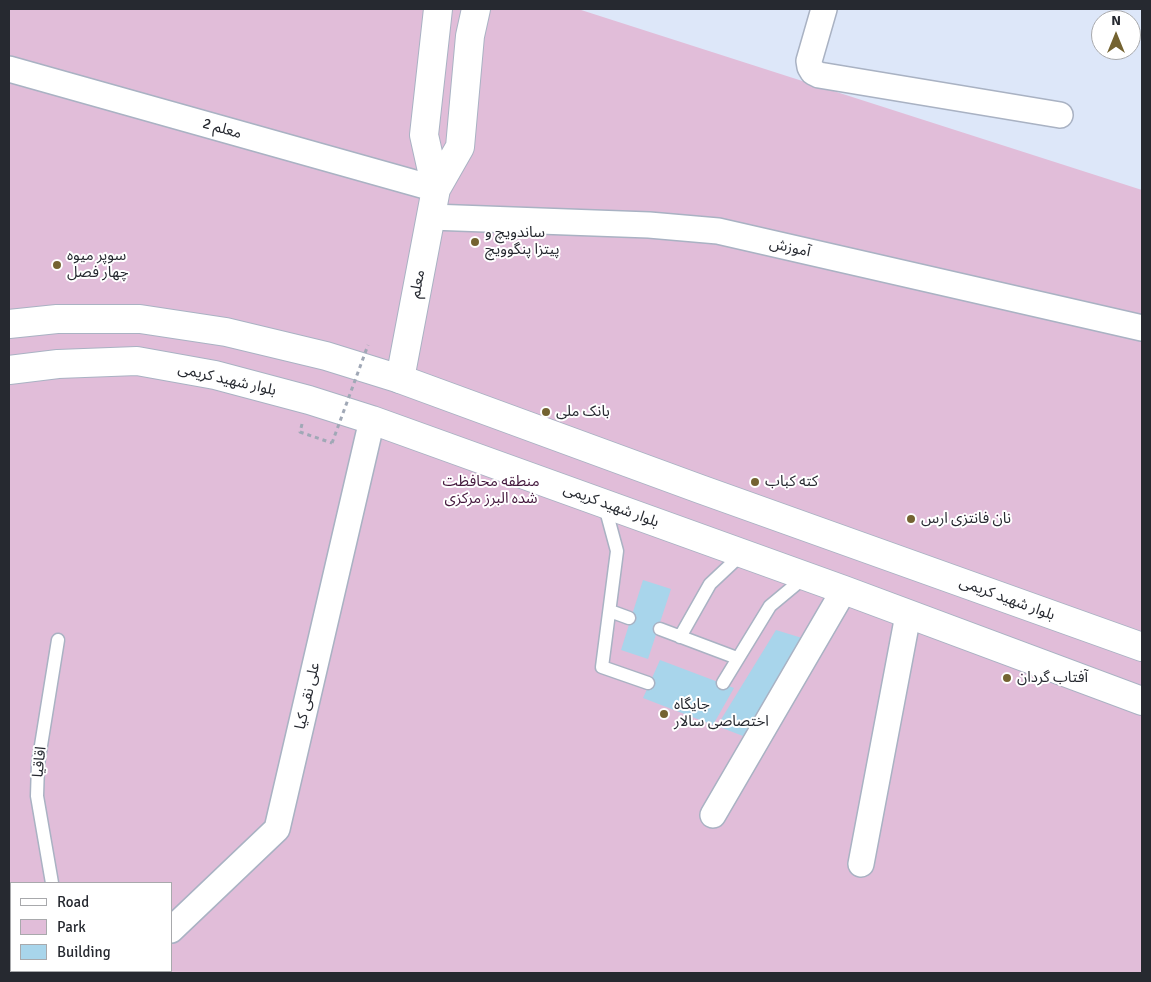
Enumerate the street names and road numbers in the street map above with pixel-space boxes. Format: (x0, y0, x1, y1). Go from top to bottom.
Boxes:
street label: معلم 2 (200, 115, 244, 143)
street label: آموزش (768, 235, 812, 261)
street label: معلم (406, 268, 430, 300)
street label: بلوار شهید کریمی (176, 360, 278, 400)
street label: بلوار شهید کریمی (561, 480, 661, 532)
street label: بلوار شهید کریمی (957, 573, 1057, 625)
street label: علی نقی کیا (292, 661, 324, 731)
street label: اقاقیا (29, 745, 51, 779)

